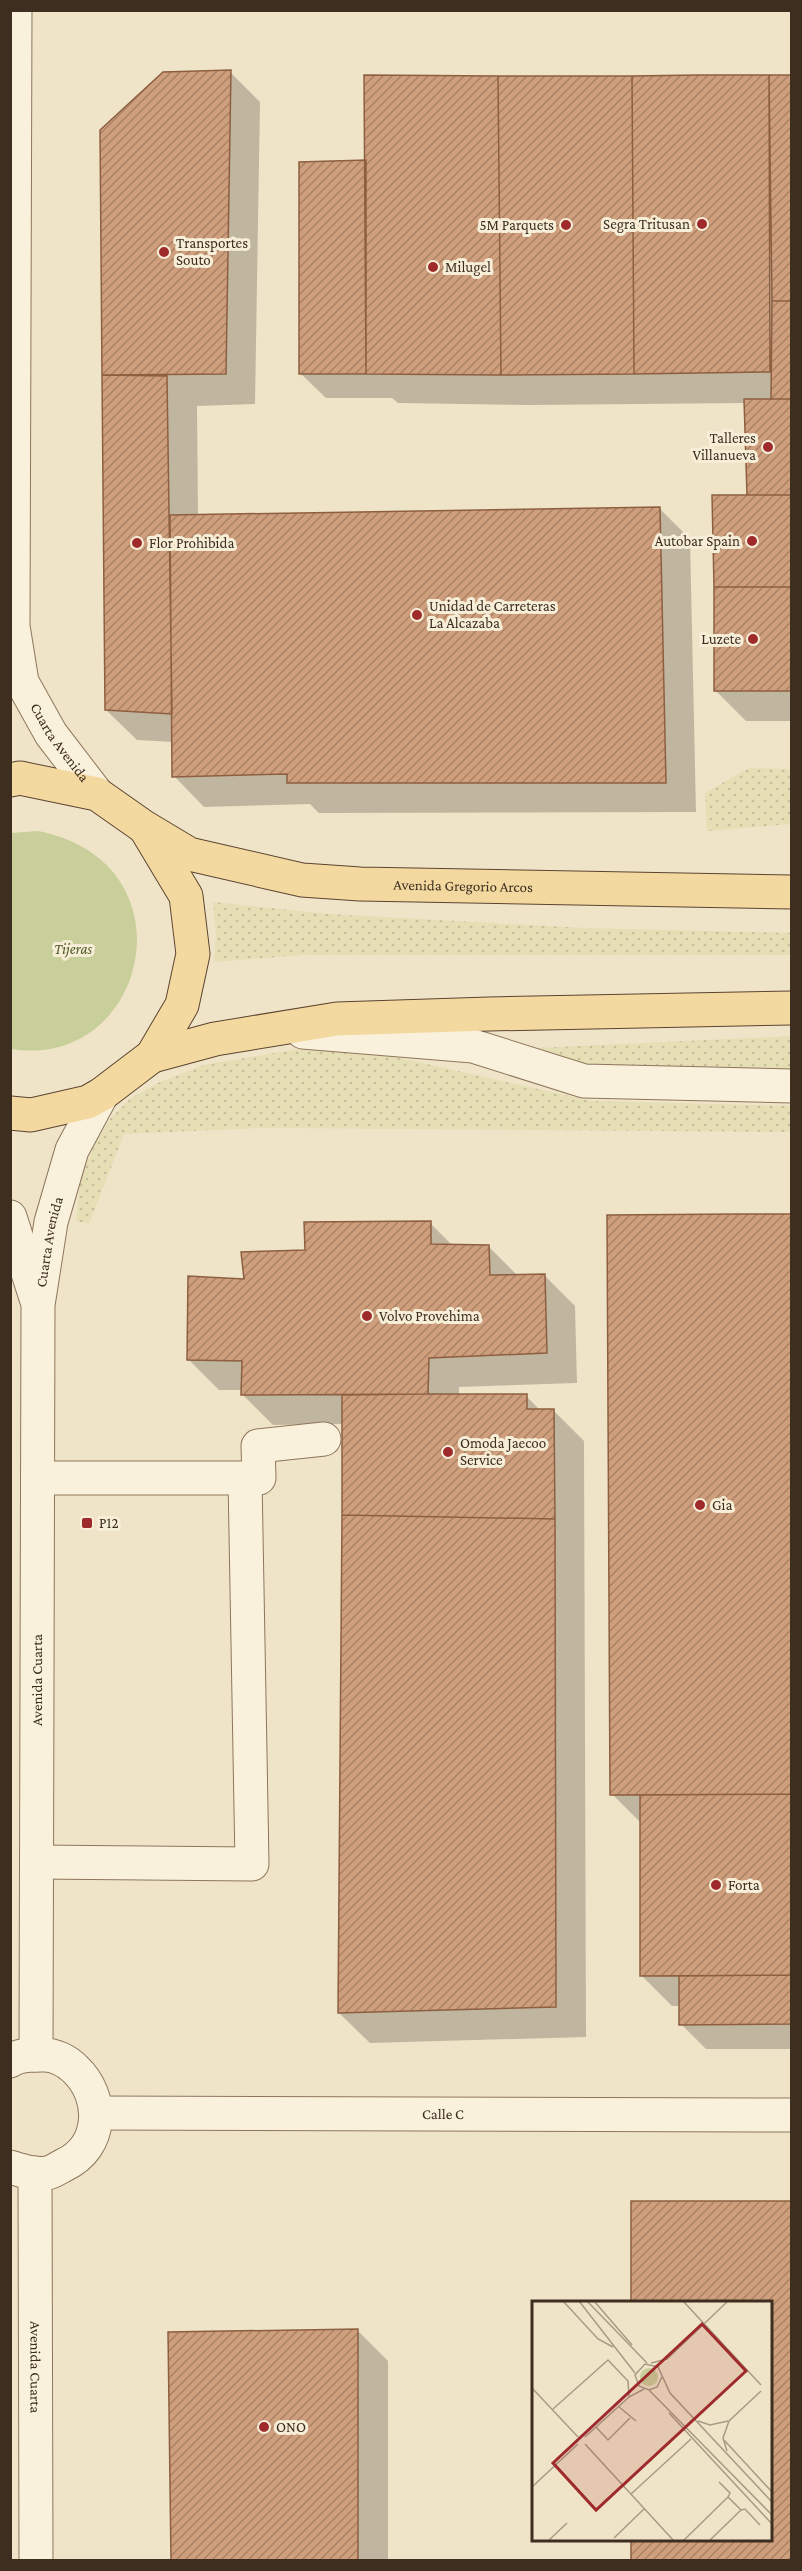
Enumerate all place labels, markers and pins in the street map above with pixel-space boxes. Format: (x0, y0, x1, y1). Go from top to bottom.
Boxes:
place label: Segra Tritusan (603, 216, 690, 233)
place label: 5M Parquets (479, 217, 554, 234)
marker: Segra Tritusan (695, 217, 709, 231)
marker: 5M Parquets (559, 218, 573, 232)
place label: Transportes Souto (176, 235, 248, 268)
marker: Transportes Souto (157, 245, 171, 259)
place label: Milugel (445, 259, 491, 276)
marker: Milugel (426, 260, 440, 274)
place label: Talleres Villanueva (693, 430, 756, 463)
marker: Talleres Villanueva (761, 440, 775, 454)
place label: Autobar Spain (655, 533, 740, 550)
marker: Autobar Spain (745, 534, 759, 548)
place label: Flor Prohibida (149, 535, 234, 551)
marker: Flor Prohibida (130, 536, 144, 550)
place label: Unidad de Carreteras La Alcazaba (429, 598, 556, 631)
marker: Unidad de Carreteras La Alcazaba (410, 608, 424, 622)
place label: Luzete (701, 631, 741, 647)
marker: Luzete (746, 632, 760, 646)
place label: Volvo Provehima (379, 1308, 480, 1324)
marker: Volvo Provehima (360, 1309, 374, 1323)
place label: Omoda Jaecoo Service (460, 1435, 546, 1468)
marker: Omoda Jaecoo Service (441, 1445, 455, 1459)
place label: Gia (712, 1497, 732, 1513)
marker: Gia (693, 1498, 707, 1512)
place label: P12 (99, 1515, 119, 1531)
marker: P12 (80, 1516, 94, 1530)
place label: Forta (728, 1877, 760, 1893)
marker: Forta (709, 1878, 723, 1892)
place label: ONO (276, 2419, 306, 2435)
marker: ONO (257, 2420, 271, 2434)

